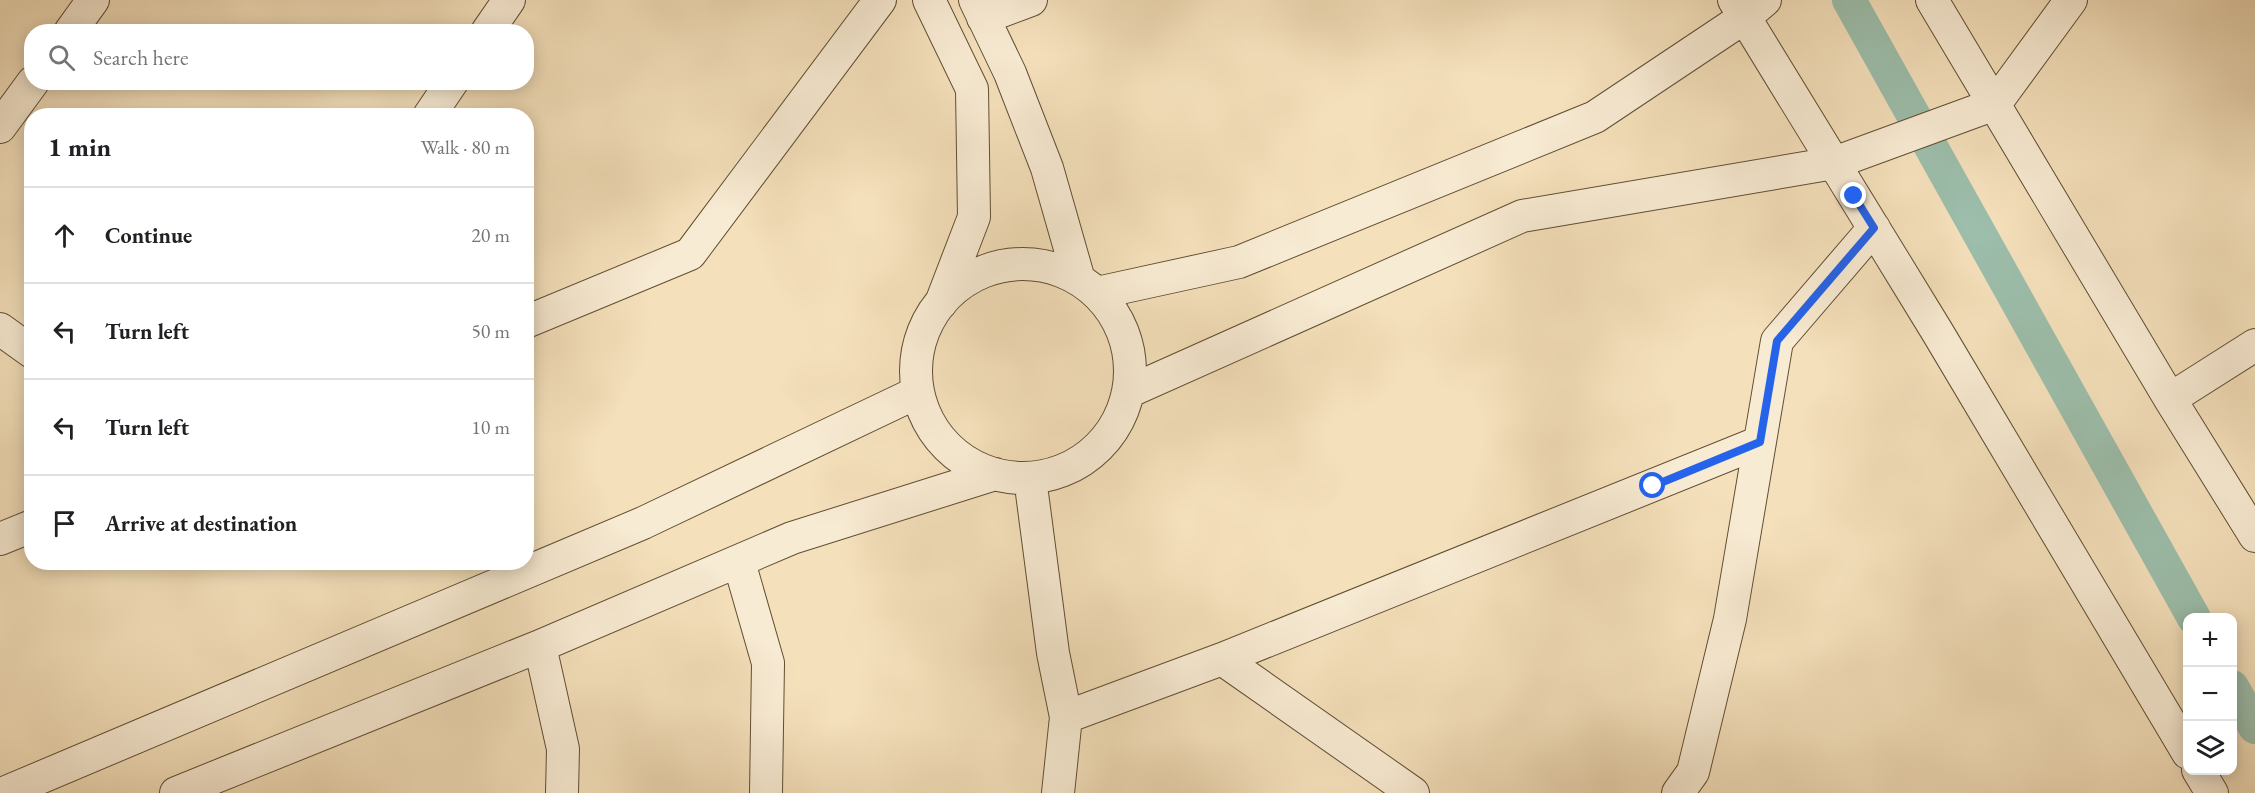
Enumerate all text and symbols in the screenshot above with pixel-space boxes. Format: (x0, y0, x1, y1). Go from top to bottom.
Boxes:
search box (24, 24, 534, 90)
icon: search (45, 41, 78, 74)
text: Search here (93, 43, 188, 72)
text: 1 min (48, 130, 111, 164)
text: Walk · 80 m (421, 134, 510, 160)
route end (1840, 182, 1866, 208)
icon: ahead (48, 219, 81, 252)
text: Continue (105, 221, 192, 250)
text: 20 m (471, 222, 510, 248)
icon: left (48, 315, 81, 348)
text: Turn left (105, 317, 189, 346)
text: 50 m (471, 318, 510, 344)
icon: left (48, 411, 81, 444)
text: Turn left (105, 413, 189, 442)
text: 10 m (471, 414, 510, 440)
route start (1639, 472, 1665, 498)
icon: arrive (48, 507, 81, 540)
text: Arrive at destination (105, 509, 297, 538)
map controls (2183, 613, 2237, 775)
button: + (2183, 613, 2237, 667)
button: − (2183, 667, 2237, 721)
button: layers (2183, 721, 2237, 775)

